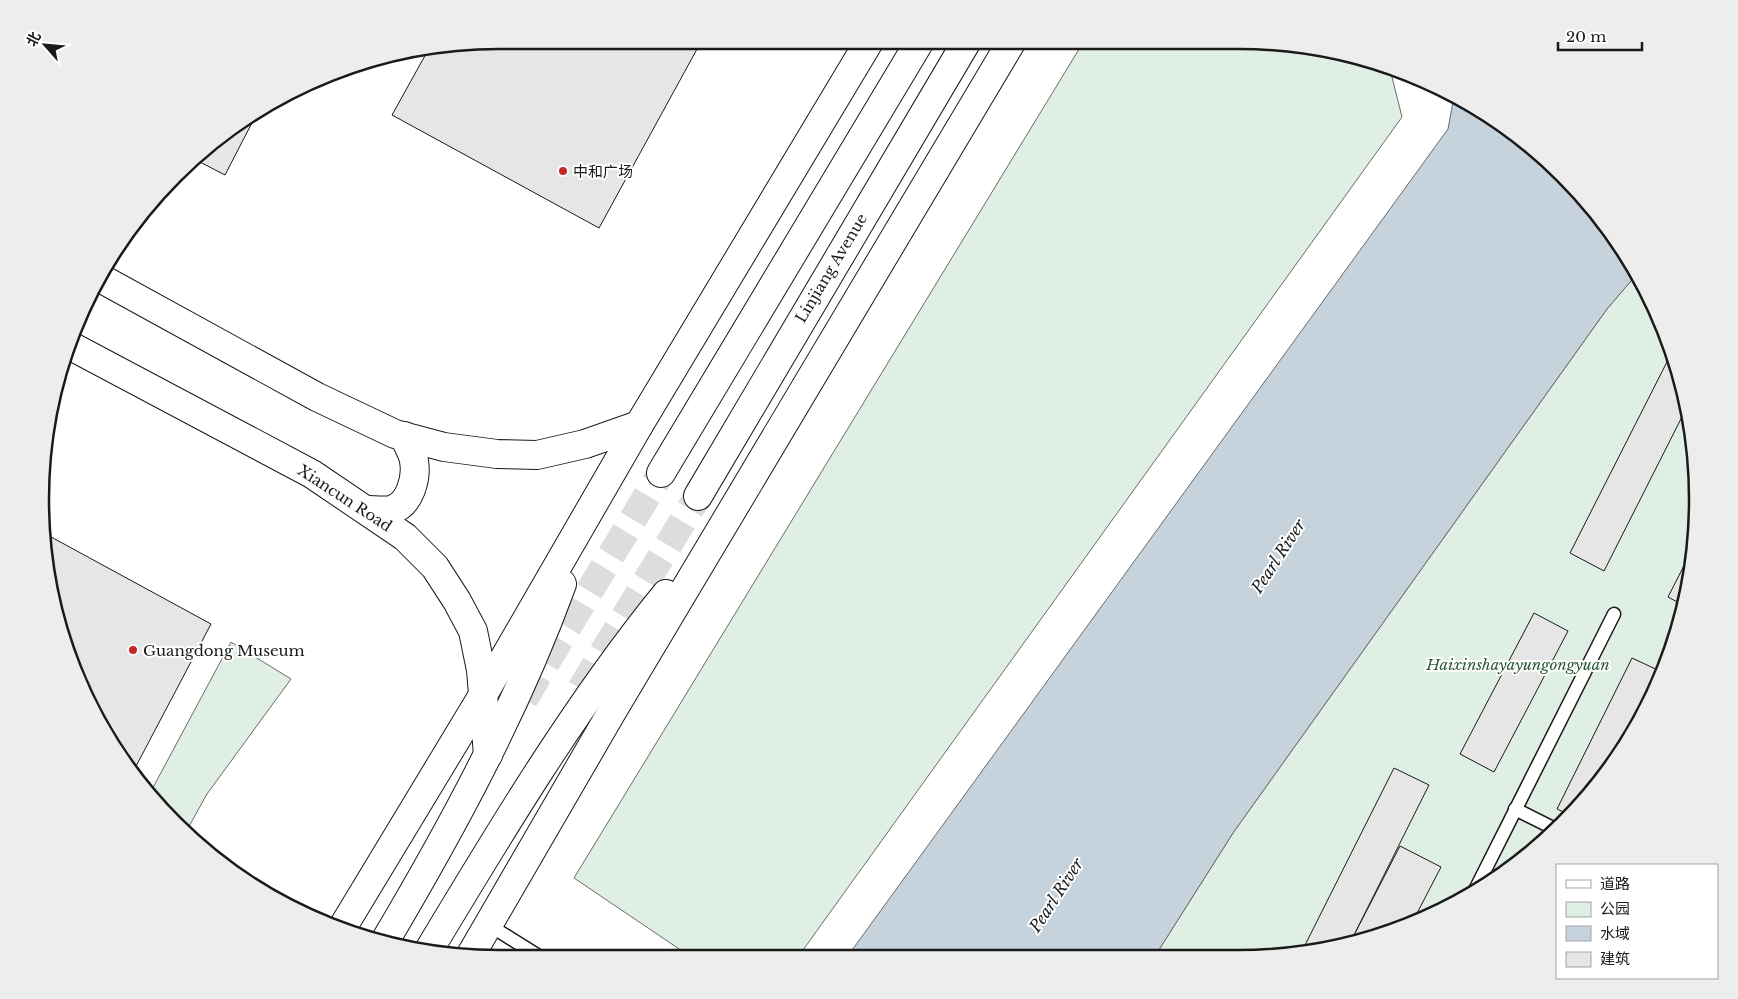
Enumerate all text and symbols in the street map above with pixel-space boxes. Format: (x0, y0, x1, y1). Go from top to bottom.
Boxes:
north arrow (20, 20, 70, 70)
scale bar (1558, 20, 1642, 52)
text: 20 m (1566, 27, 1606, 46)
text: 北 (22, 29, 45, 49)
place label: 中和广场 (573, 162, 633, 181)
marker: 中和广场 (557, 165, 569, 177)
street label: Linjiang Avenue (791, 210, 871, 326)
street label: Xiancun Road (294, 460, 396, 536)
water label: Pearl River (1246, 515, 1310, 598)
place label: Guangdong Museum (143, 641, 305, 660)
marker: Guangdong Museum (127, 644, 139, 656)
park label: Haixinshayayungongyuan (1425, 655, 1610, 674)
water label: Pearl River (1024, 854, 1088, 937)
legend (1556, 864, 1718, 979)
text: 道路 (1600, 874, 1630, 893)
text: 公园 (1600, 899, 1630, 918)
text: 水域 (1600, 924, 1630, 943)
text: 建筑 (1600, 949, 1630, 968)

